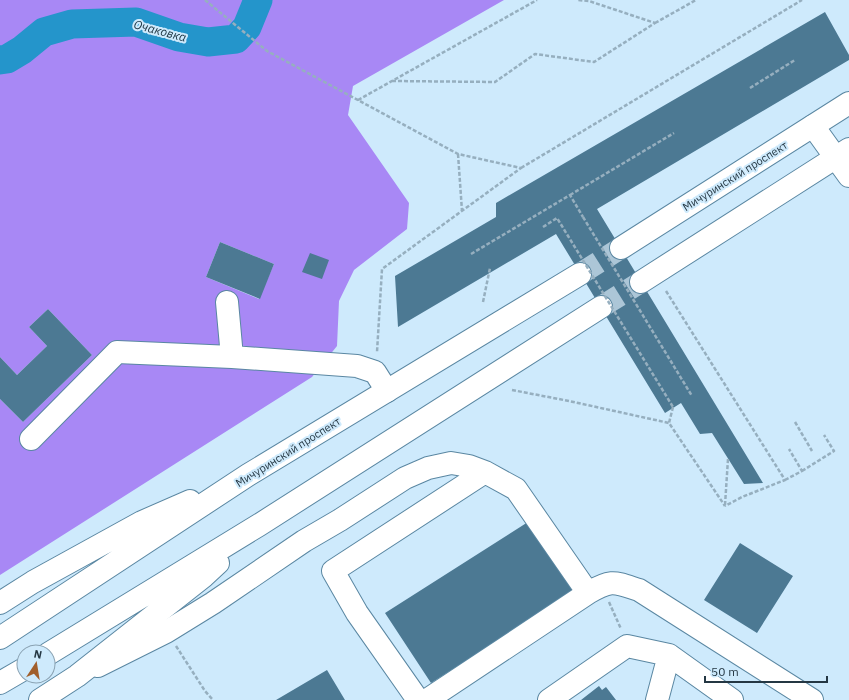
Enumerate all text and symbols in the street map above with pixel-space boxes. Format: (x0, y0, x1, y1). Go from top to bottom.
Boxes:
water label: Очаковка (132, 16, 188, 45)
street label: Мичуринский проспект (680, 138, 790, 214)
street label: Мичуринский проспект (233, 414, 343, 490)
north arrow (16, 644, 56, 684)
text: N (33, 647, 43, 662)
scale bar (705, 658, 827, 684)
text: 50 m (711, 664, 739, 679)

